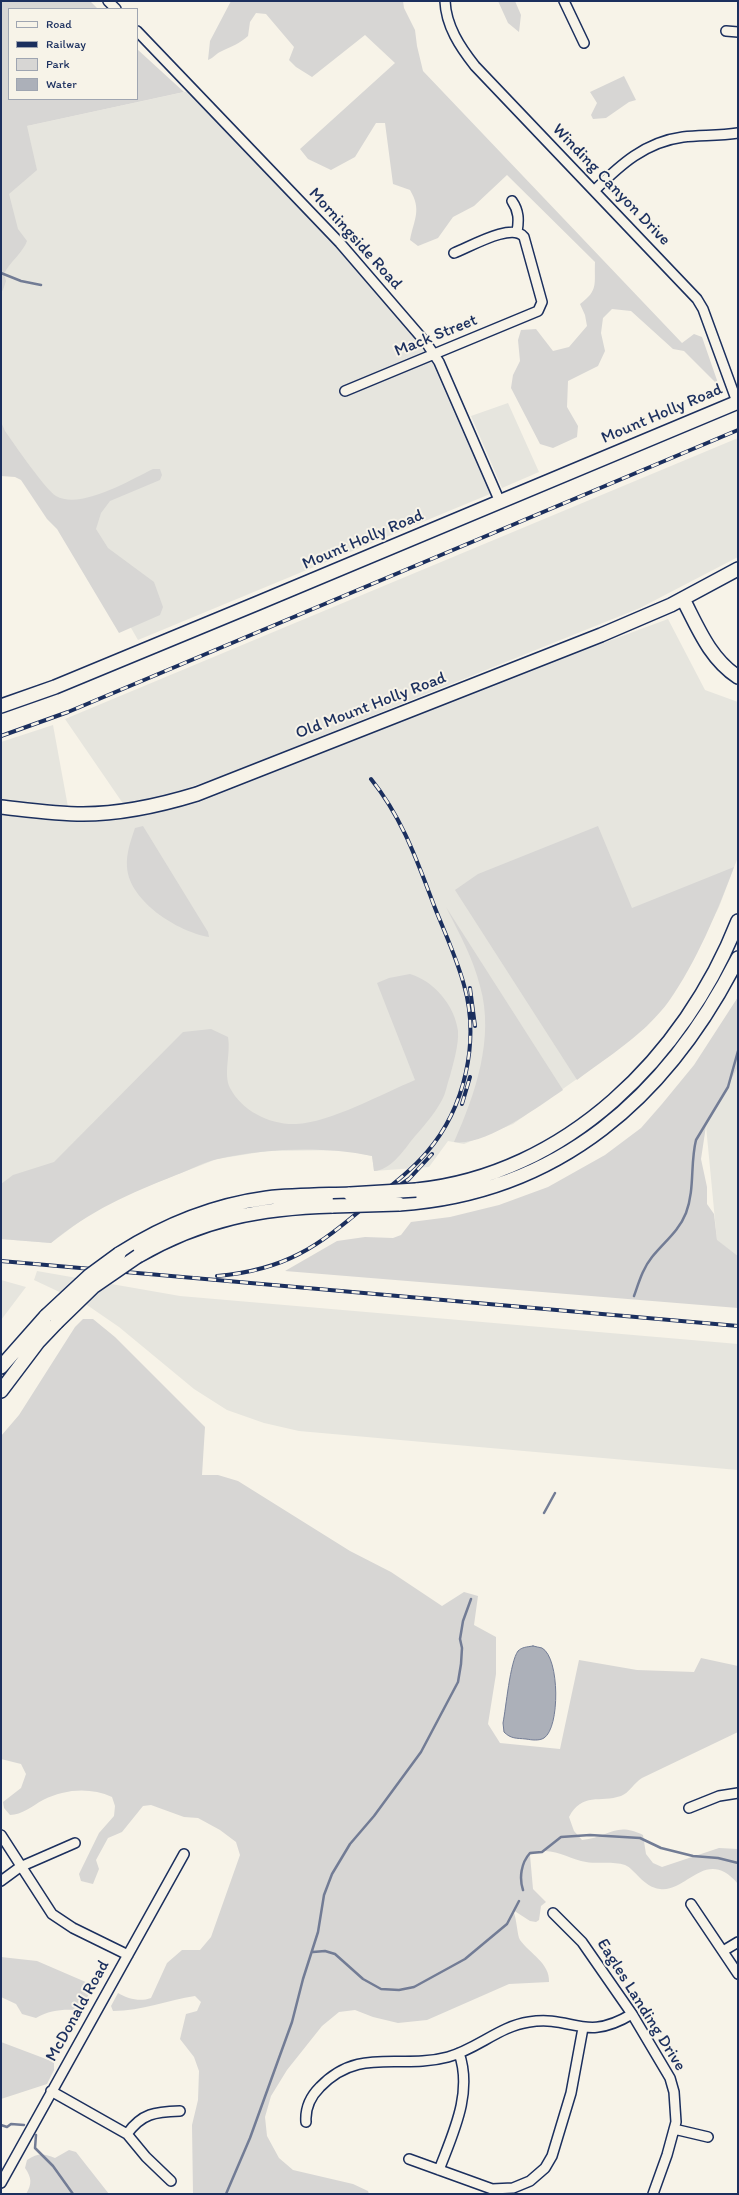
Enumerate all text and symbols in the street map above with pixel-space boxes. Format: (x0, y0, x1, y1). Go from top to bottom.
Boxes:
legend (8, 8, 138, 100)
text: Road (46, 17, 72, 31)
text: Railway (46, 37, 86, 51)
text: Park (46, 57, 70, 71)
text: Water (46, 77, 77, 91)
street label: Winding Canyon Drive (547, 120, 675, 250)
street label: Morningside Road (304, 184, 406, 294)
street label: Mack Street (392, 310, 480, 362)
street label: Mount Holly Road (598, 379, 726, 449)
street label: Mount Holly Road (299, 505, 427, 575)
street label: Old Mount Holly Road (293, 668, 449, 744)
street label: Eagles Landing Drive (592, 1935, 690, 2075)
street label: McDonald Road (42, 1957, 114, 2065)

